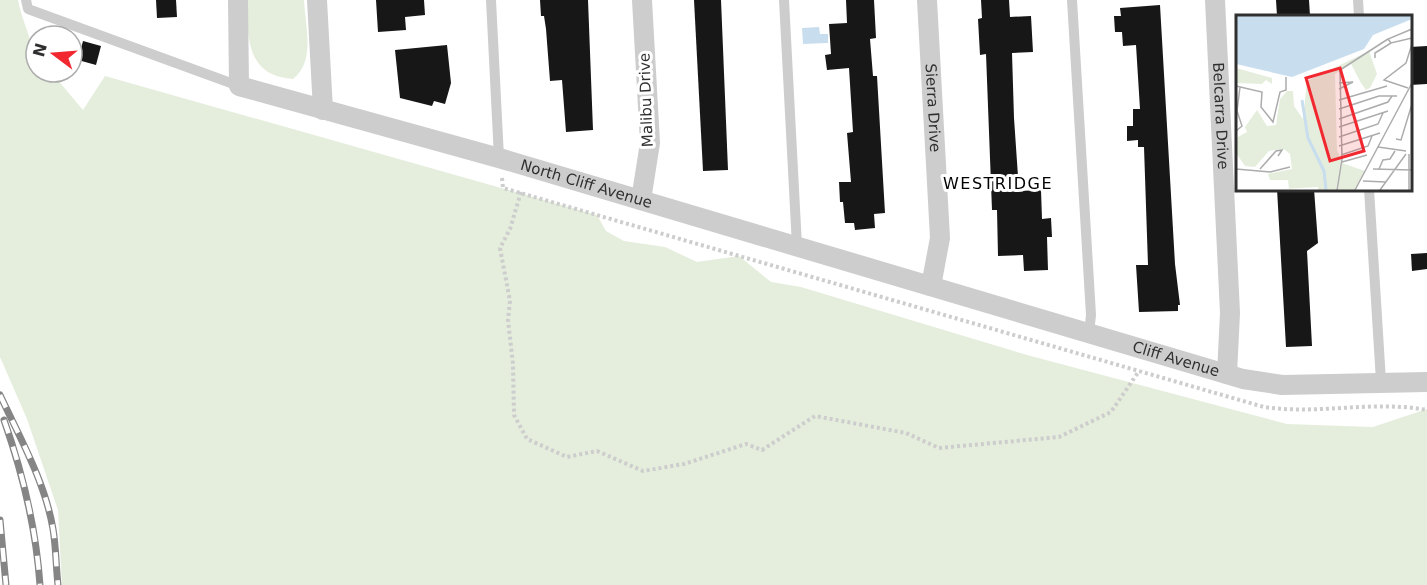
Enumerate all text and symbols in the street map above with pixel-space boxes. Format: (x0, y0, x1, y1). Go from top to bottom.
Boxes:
inset map (1236, 15, 1412, 190)
north arrow (24, 24, 84, 84)
text: N (29, 41, 51, 59)
street label: Malibu Drive (635, 53, 657, 147)
street label: Belcarra Drive (1209, 62, 1232, 170)
street label: Sierra Drive (921, 63, 944, 153)
street label: North Cliff Avenue (518, 156, 654, 212)
district label: WESTRIDGE (943, 174, 1053, 193)
street label: Cliff Avenue (1130, 338, 1222, 380)

